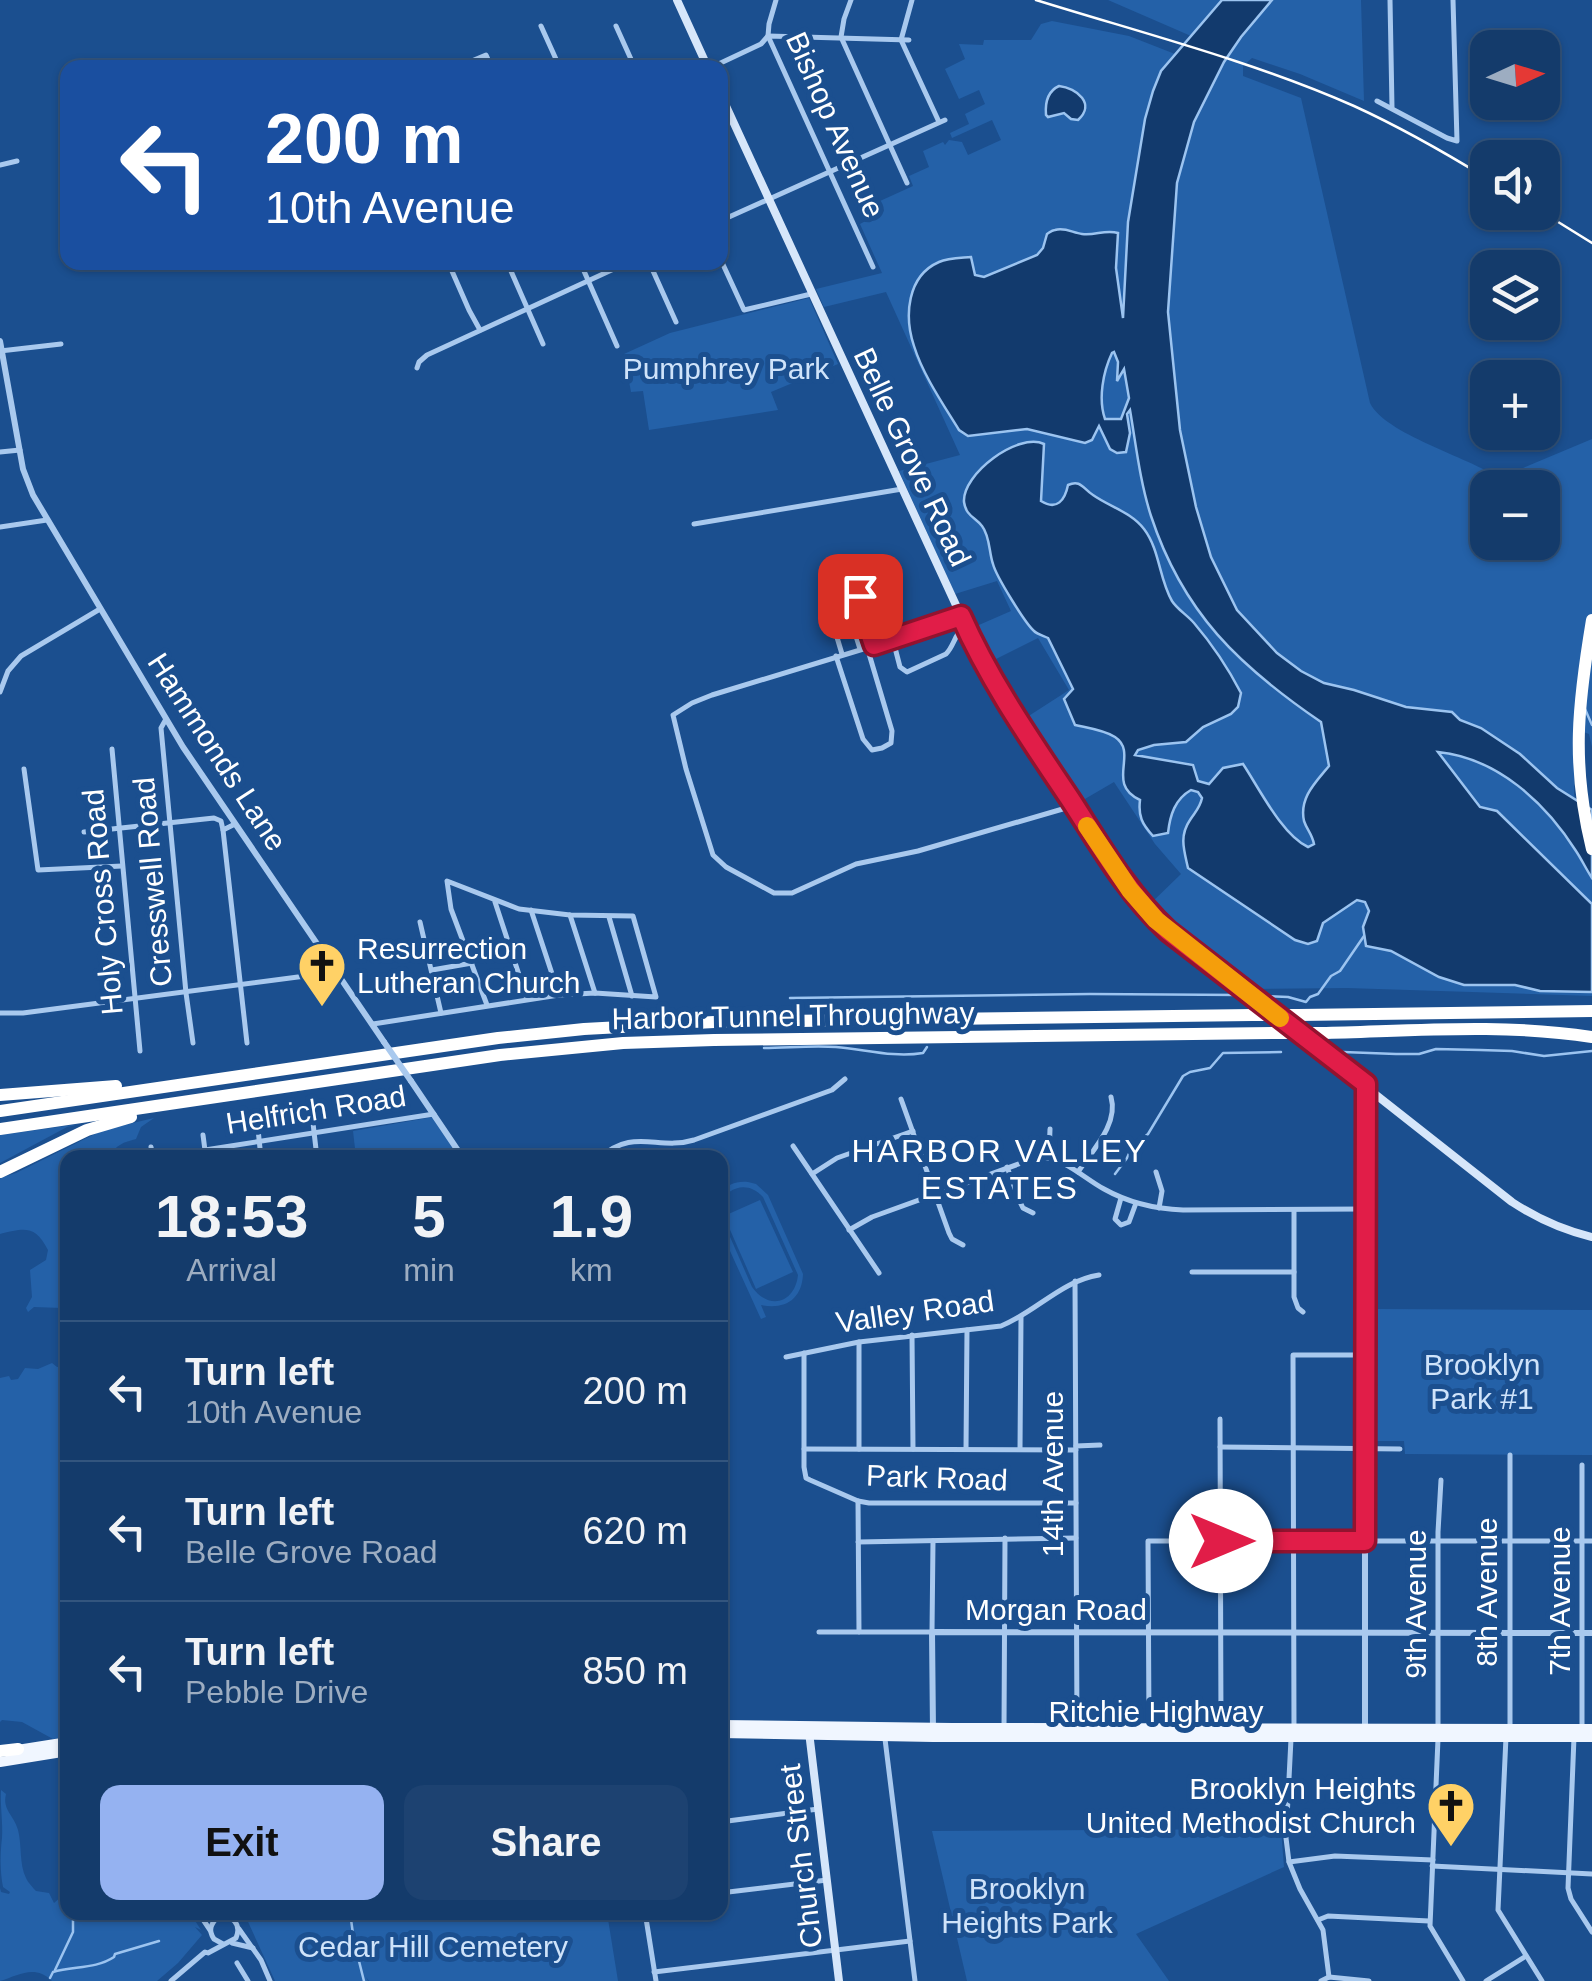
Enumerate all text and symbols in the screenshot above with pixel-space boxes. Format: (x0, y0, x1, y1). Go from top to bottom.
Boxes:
street label: Bishop Avenue (780, 27, 891, 223)
north arrow (1470, 30, 1560, 120)
map controls (1470, 30, 1560, 560)
icon: left (100, 100, 230, 230)
text: 200 m (265, 100, 463, 178)
button: sound (1470, 140, 1560, 230)
text: 10th Avenue (265, 182, 514, 233)
button: layers (1470, 250, 1560, 340)
street label: Belle Grove Road (847, 343, 977, 571)
park label: Pumphrey Park (623, 352, 830, 385)
button: + (1470, 360, 1560, 450)
button: − (1470, 470, 1560, 560)
pin (818, 554, 903, 639)
icon: arrive (833, 569, 888, 624)
street label: Hammonds Lane (141, 647, 293, 857)
street label: Cresswell Road (127, 776, 178, 988)
street label: Holy Cross Road (76, 788, 129, 1016)
place label: Resurrection Lutheran Church (357, 932, 580, 999)
church icon: Resurrection Lutheran Church (296, 940, 348, 1008)
street label: Harbor Tunnel Throughway (611, 996, 975, 1035)
street label: Helfrich Road (224, 1079, 408, 1140)
district label: HARBOR VALLEY ESTATES (852, 1133, 1148, 1206)
text: 18:53 (155, 1183, 308, 1250)
text: 5 (412, 1183, 446, 1250)
text: 1.9 (550, 1183, 633, 1250)
text: Arrival (186, 1252, 277, 1288)
text: min (403, 1252, 455, 1288)
text: km (570, 1252, 613, 1288)
street label: Valley Road (834, 1284, 996, 1339)
park label: Brooklyn Park #1 (1424, 1348, 1540, 1415)
text: Turn left (185, 1351, 334, 1393)
icon: left (100, 1364, 155, 1419)
text: 200 m (582, 1370, 688, 1412)
street label: 14th Avenue (1036, 1391, 1069, 1557)
text: 10th Avenue (185, 1394, 362, 1430)
street label: Park Road (866, 1459, 1008, 1496)
position arrow (1169, 1489, 1273, 1593)
text: Turn left (185, 1491, 334, 1533)
icon: left (100, 1504, 155, 1559)
text: 620 m (582, 1510, 688, 1552)
street label: 8th Avenue (1470, 1517, 1503, 1667)
street label: 7th Avenue (1543, 1526, 1576, 1676)
street label: 9th Avenue (1399, 1529, 1432, 1679)
text: Belle Grove Road (185, 1534, 438, 1570)
street label: Morgan Road (965, 1593, 1147, 1626)
text: Turn left (185, 1631, 334, 1673)
icon: left (100, 1644, 155, 1699)
text: 850 m (582, 1650, 688, 1692)
text: Pebble Drive (185, 1674, 368, 1710)
street label: Ritchie Highway (1048, 1695, 1264, 1728)
street label: Church Street (773, 1762, 828, 1950)
place label: Brooklyn Heights United Methodist Church (1086, 1772, 1416, 1839)
church icon: Brooklyn Heights United Methodist Church (1425, 1780, 1477, 1848)
button: Exit (100, 1785, 384, 1900)
button: Share (404, 1785, 688, 1900)
park label: Brooklyn Heights Park (941, 1872, 1114, 1939)
park label: Cedar Hill Cemetery (298, 1930, 568, 1963)

